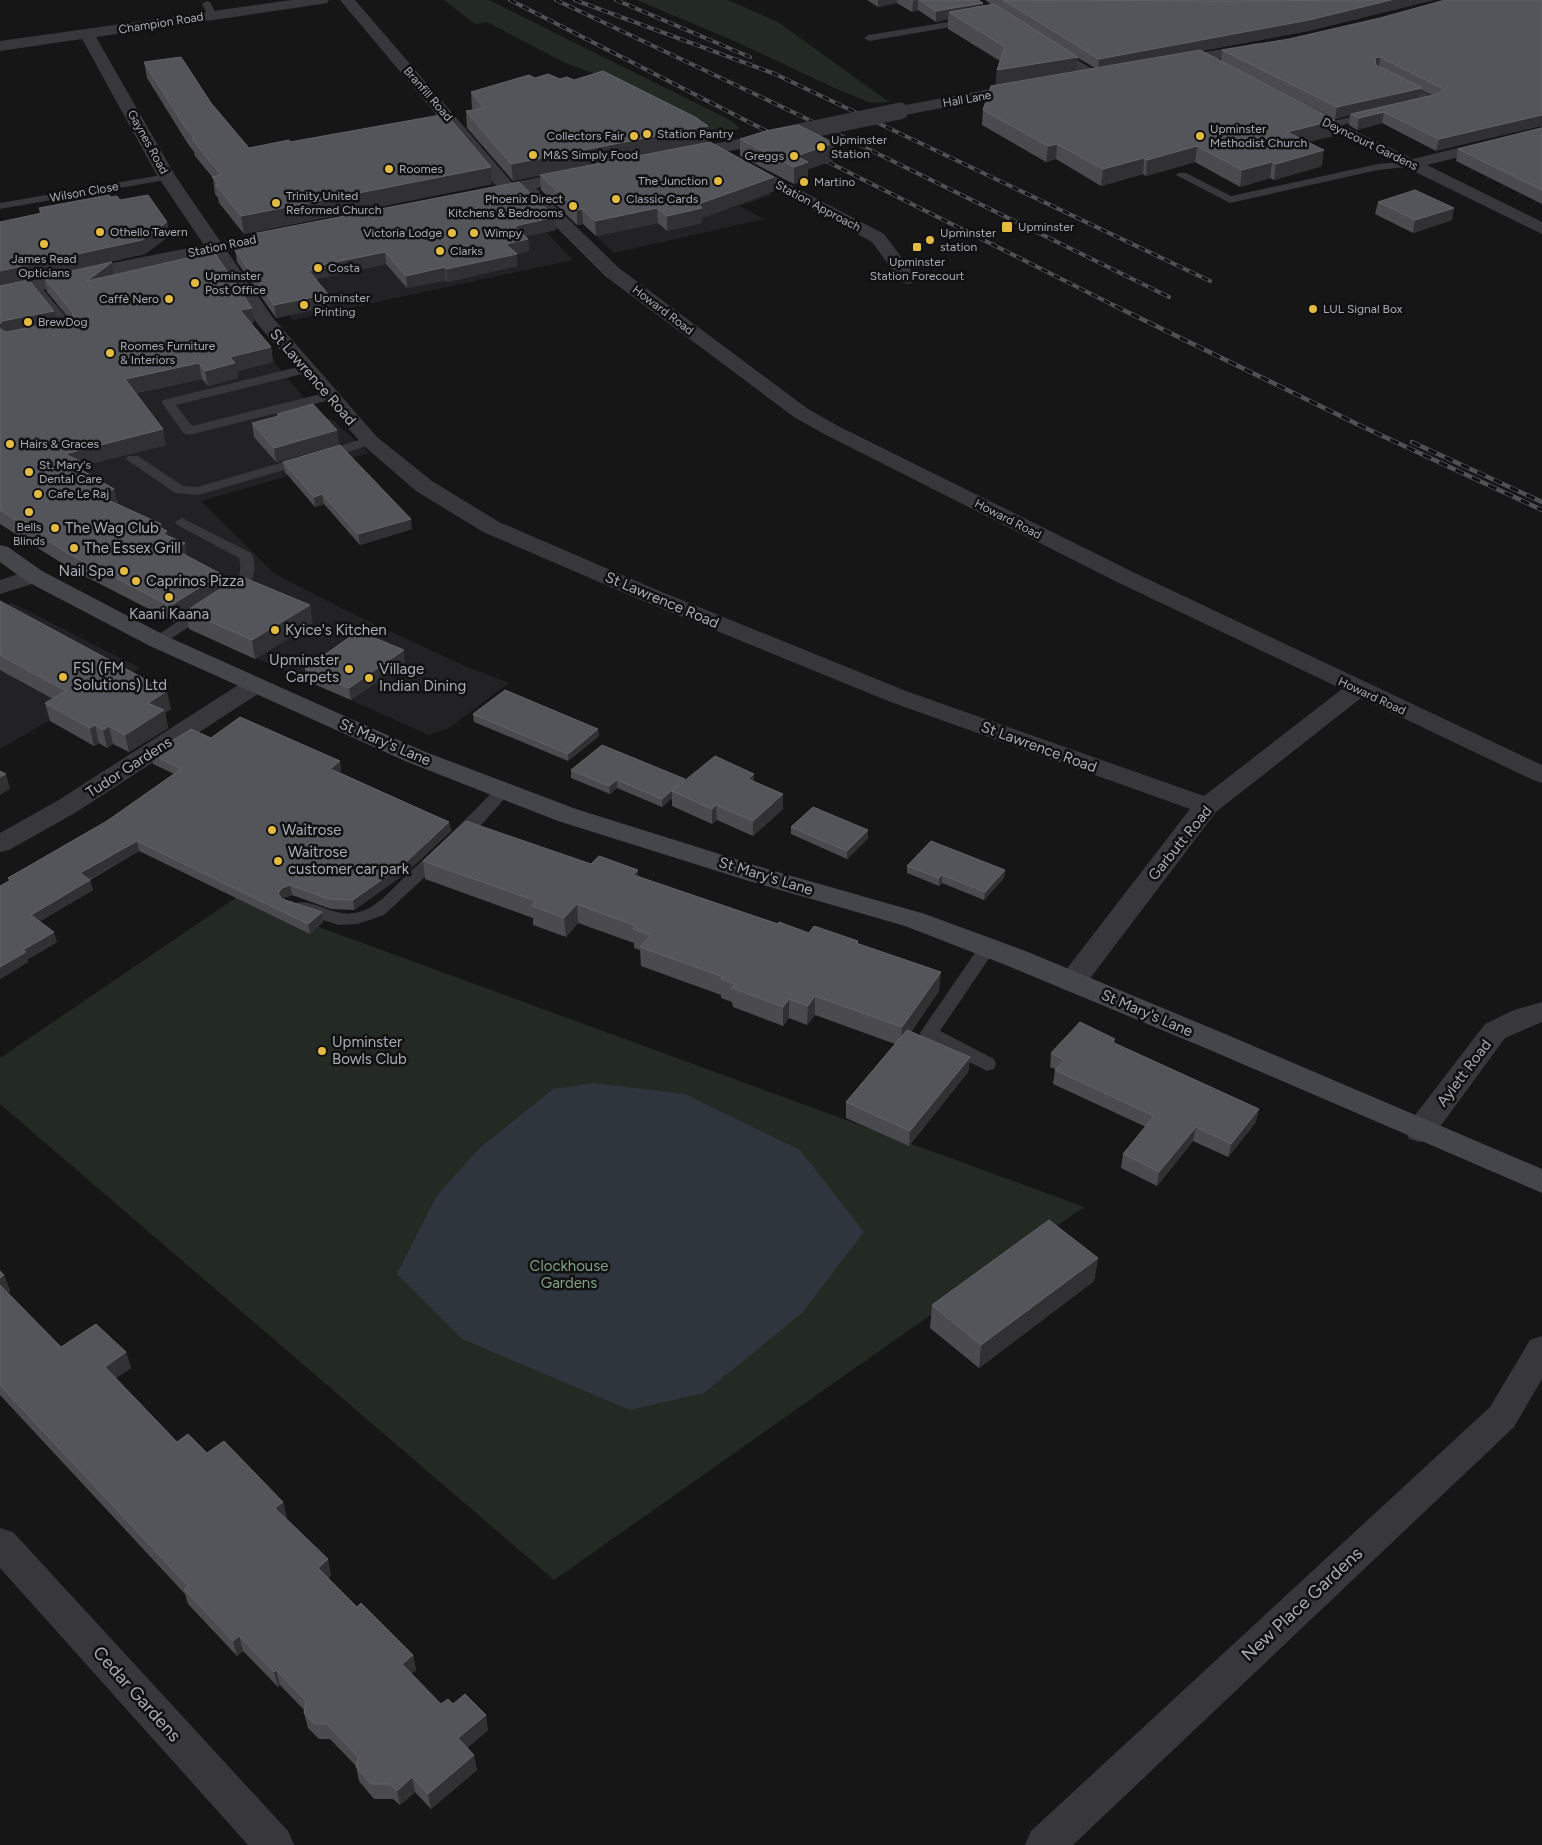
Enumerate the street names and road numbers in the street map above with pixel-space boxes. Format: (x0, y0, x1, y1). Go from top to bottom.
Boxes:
street label: Champion Road (118, 9, 204, 37)
street label: Branfill Road (401, 64, 455, 124)
street label: Hall Lane (942, 88, 993, 110)
street label: Gaynes Road (125, 108, 171, 176)
street label: Deyncourt Gardens (1320, 115, 1420, 173)
street label: Station Approach (773, 178, 863, 235)
street label: Wilson Close (49, 179, 120, 205)
street label: Station Road (187, 232, 257, 260)
street label: Howard Road (630, 282, 696, 338)
street label: St Lawrence Road (266, 325, 360, 429)
street label: Howard Road (972, 496, 1044, 542)
street label: St Lawrence Road (602, 568, 722, 632)
street label: Howard Road (1336, 674, 1408, 718)
street label: St Mary's Lane (337, 715, 433, 769)
street label: St Lawrence Road (979, 718, 1099, 776)
street label: Tudor Gardens (83, 733, 175, 801)
street label: Garbutt Road (1144, 802, 1216, 884)
street label: St Mary's Lane (717, 853, 815, 899)
street label: St Mary's Lane (1099, 986, 1195, 1040)
street label: Aylett Road (1433, 1036, 1495, 1110)
street label: New Place Gardens (1237, 1542, 1367, 1666)
street label: Cedar Gardens (88, 1642, 186, 1746)

